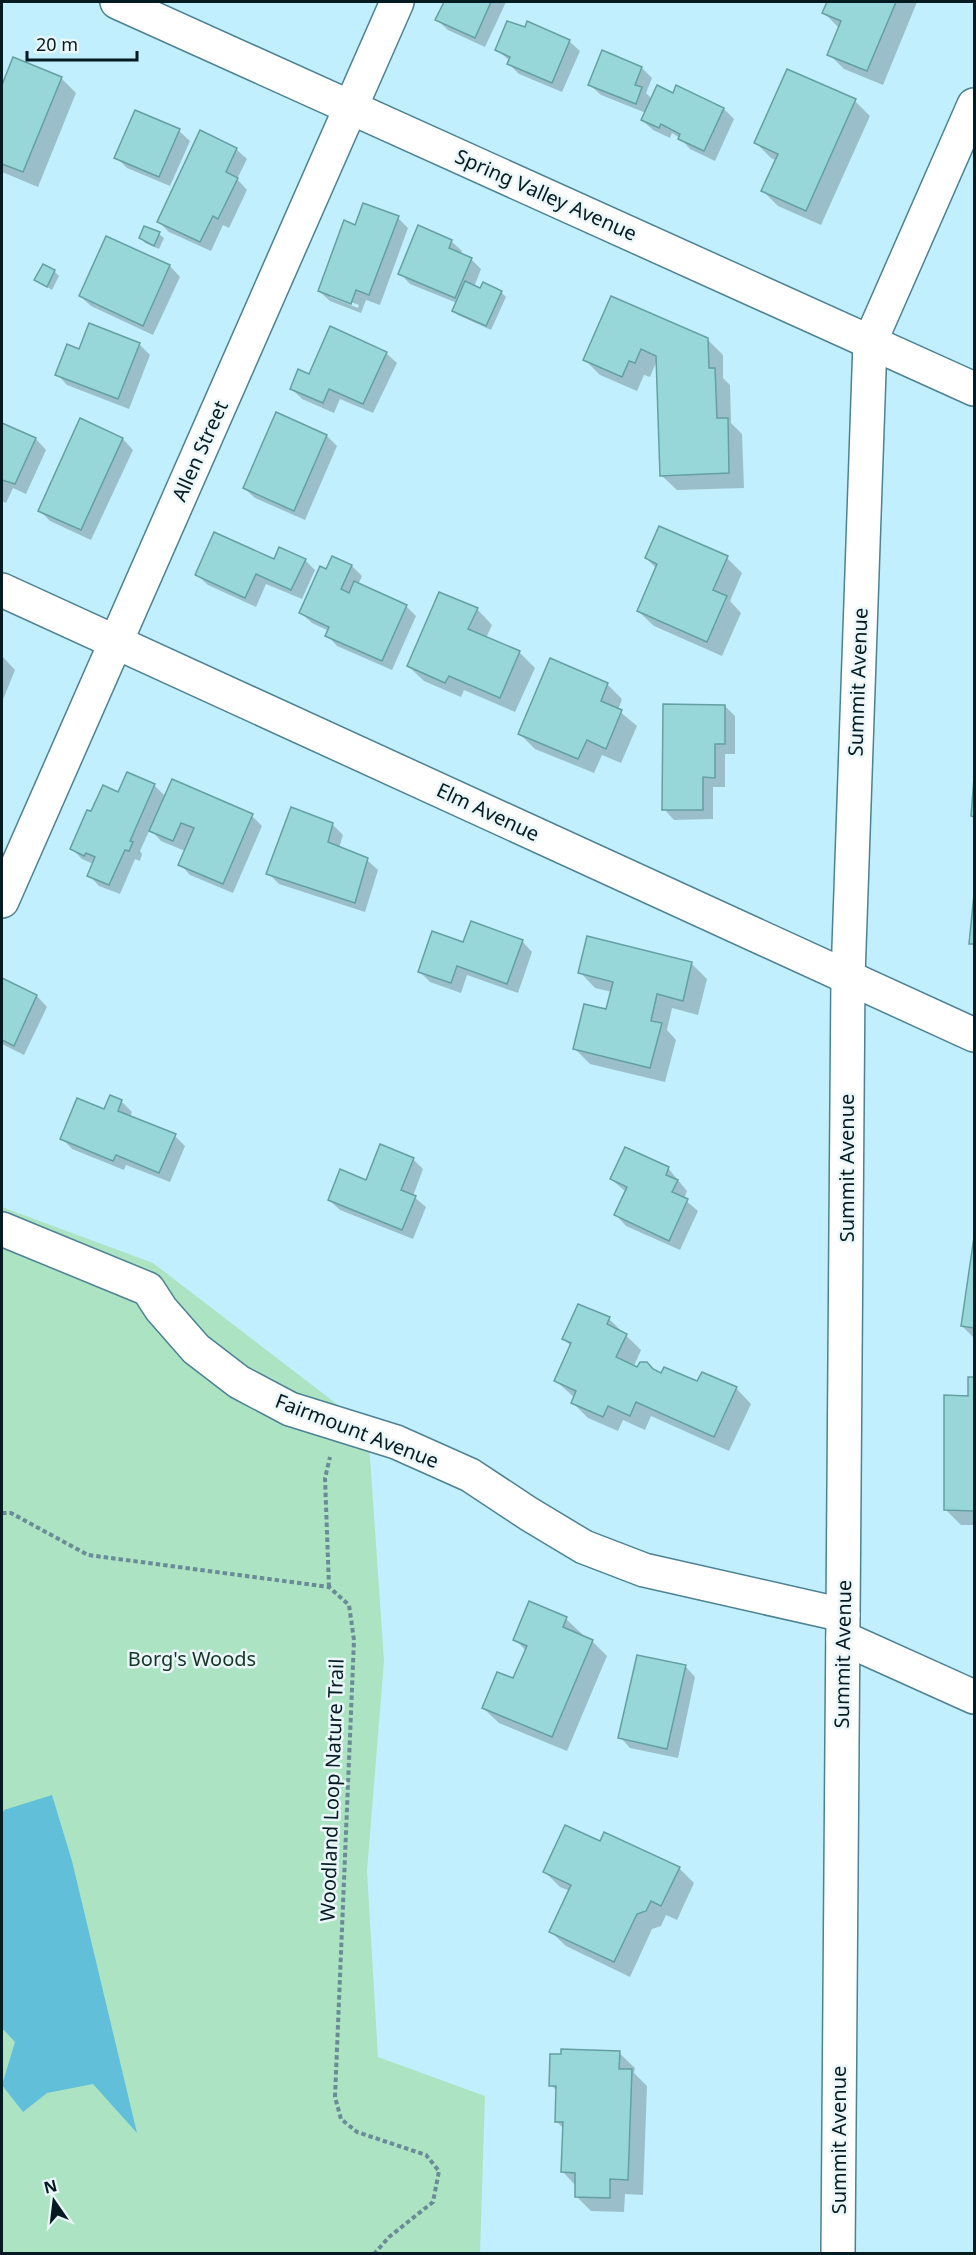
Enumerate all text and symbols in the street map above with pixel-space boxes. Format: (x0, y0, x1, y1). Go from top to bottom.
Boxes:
scale bar (27, 24, 136, 62)
text: 20 m (36, 32, 78, 56)
street label: Spring Valley Avenue (451, 142, 641, 247)
street label: Allen Street (165, 396, 234, 506)
street label: Summit Avenue (841, 607, 874, 757)
street label: Elm Avenue (432, 776, 544, 847)
street label: Summit Avenue (833, 1094, 860, 1242)
street label: Fairmount Avenue (271, 1387, 443, 1474)
street label: Summit Avenue (828, 1579, 857, 1728)
park label: Borg's Woods (128, 1645, 256, 1672)
street label: Woodland Loop Nature Trail (313, 1658, 350, 1922)
street label: Summit Avenue (825, 2066, 852, 2214)
north arrow (24, 2171, 84, 2231)
text: N (41, 2174, 59, 2199)

